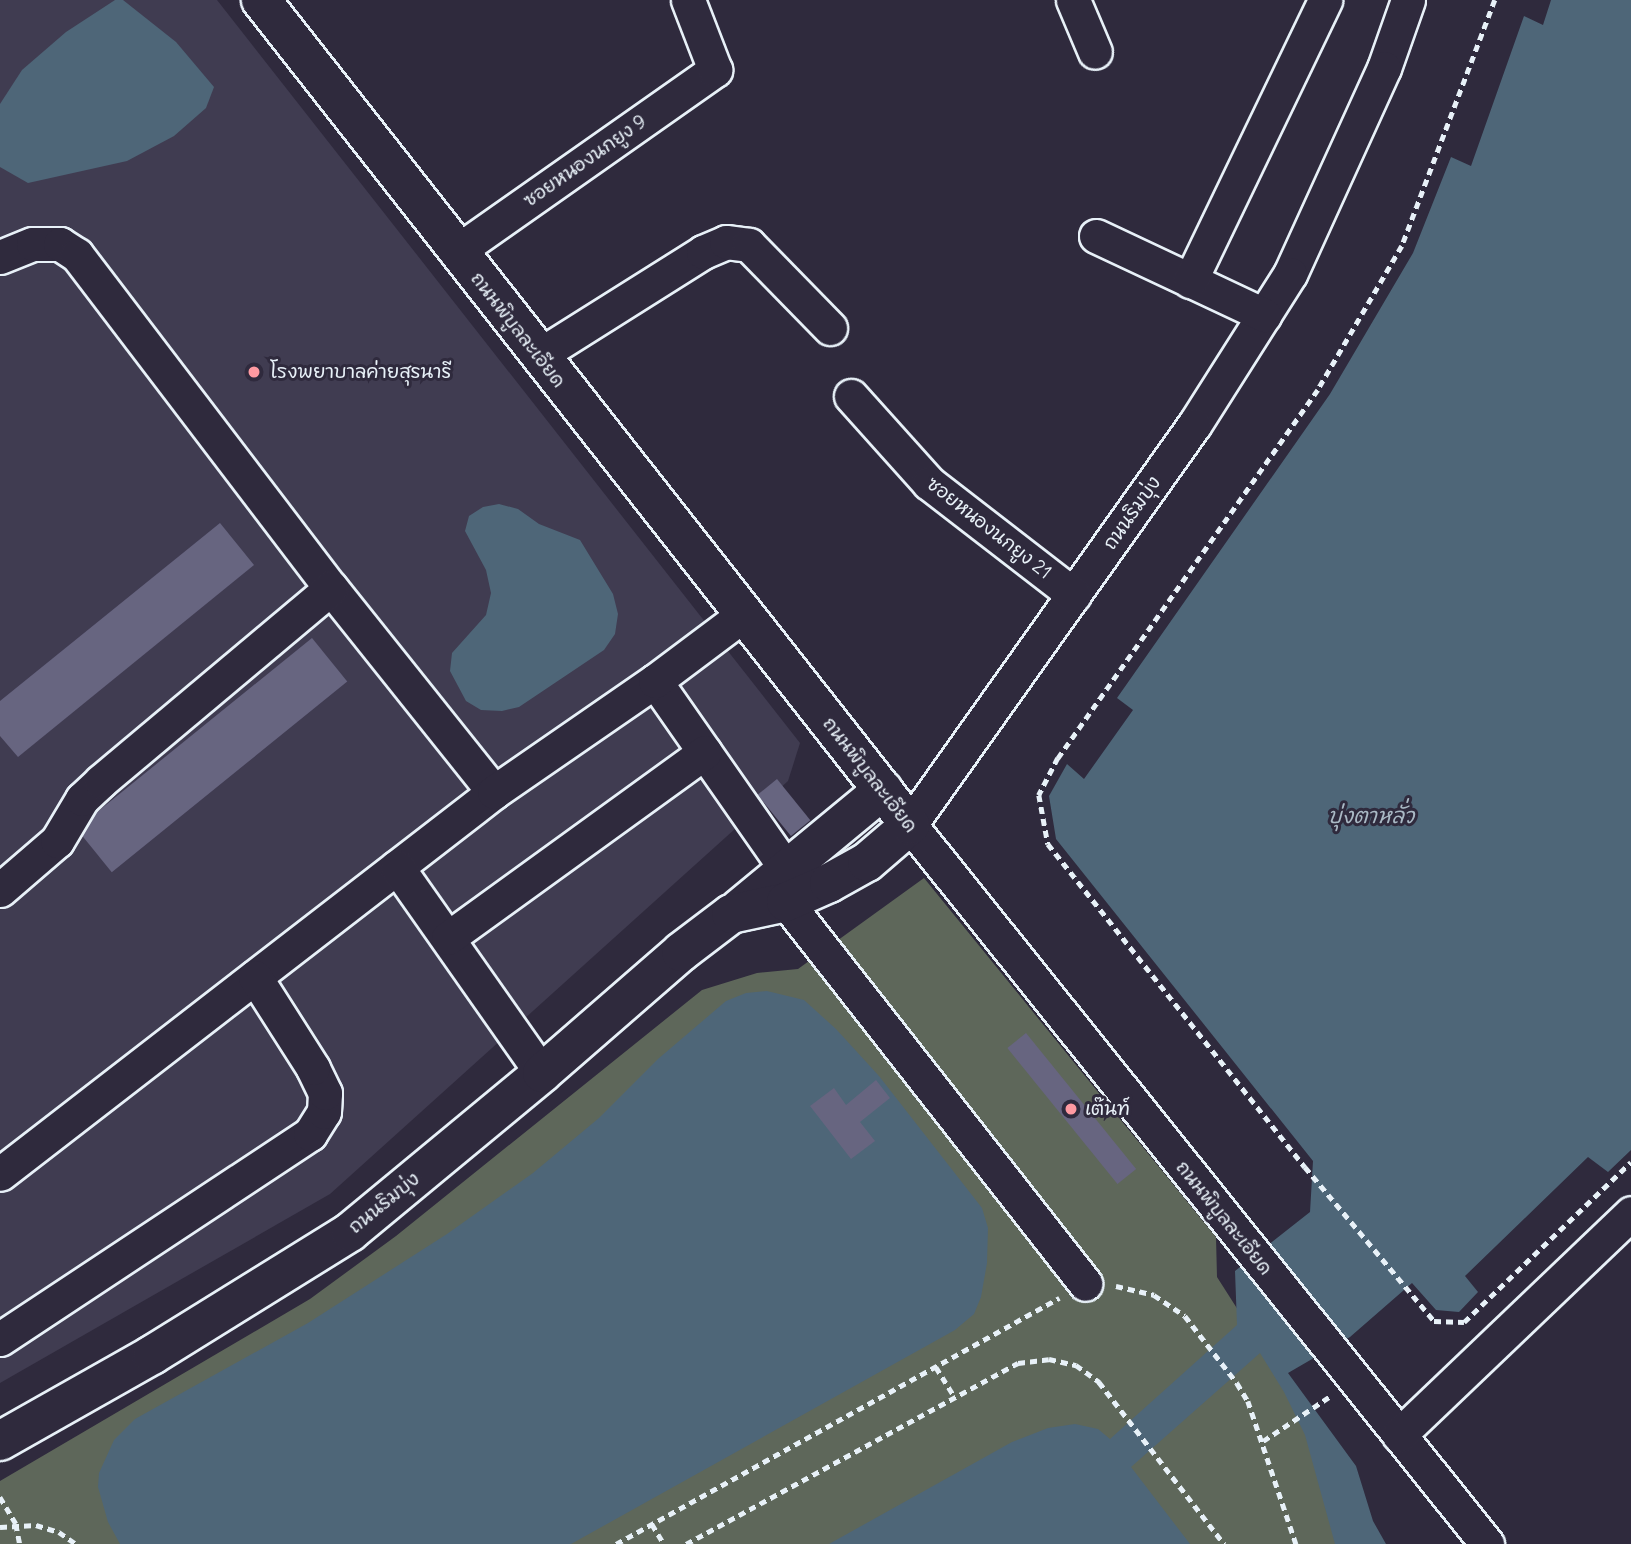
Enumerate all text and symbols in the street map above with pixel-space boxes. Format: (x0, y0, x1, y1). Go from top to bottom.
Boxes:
street label: ซอยหนองนกยูง 9 (519, 110, 651, 212)
street label: ถนนพิบูลละเอียด (466, 268, 570, 392)
place label: โรงพยาบาลค่ายสุรนารี (270, 361, 451, 383)
marker: โรงพยาบาลค่ายสุรนารี (244, 362, 264, 382)
street label: ซอยหนองนกยูง 21 (922, 472, 1056, 584)
street label: ถนนริมบุ่ง (1098, 472, 1166, 554)
street label: ถนนพิบูลละเอียด (818, 713, 922, 837)
water label: บุ่งตาหลั่ว (1328, 803, 1414, 829)
place label: เต๊นท์ (1085, 1098, 1130, 1120)
marker: เต๊นท์ (1063, 1101, 1079, 1117)
street label: ถนนพิบูลละเอียด (1171, 1156, 1277, 1280)
street label: ถนนริมบุ่ง (344, 1168, 424, 1238)

